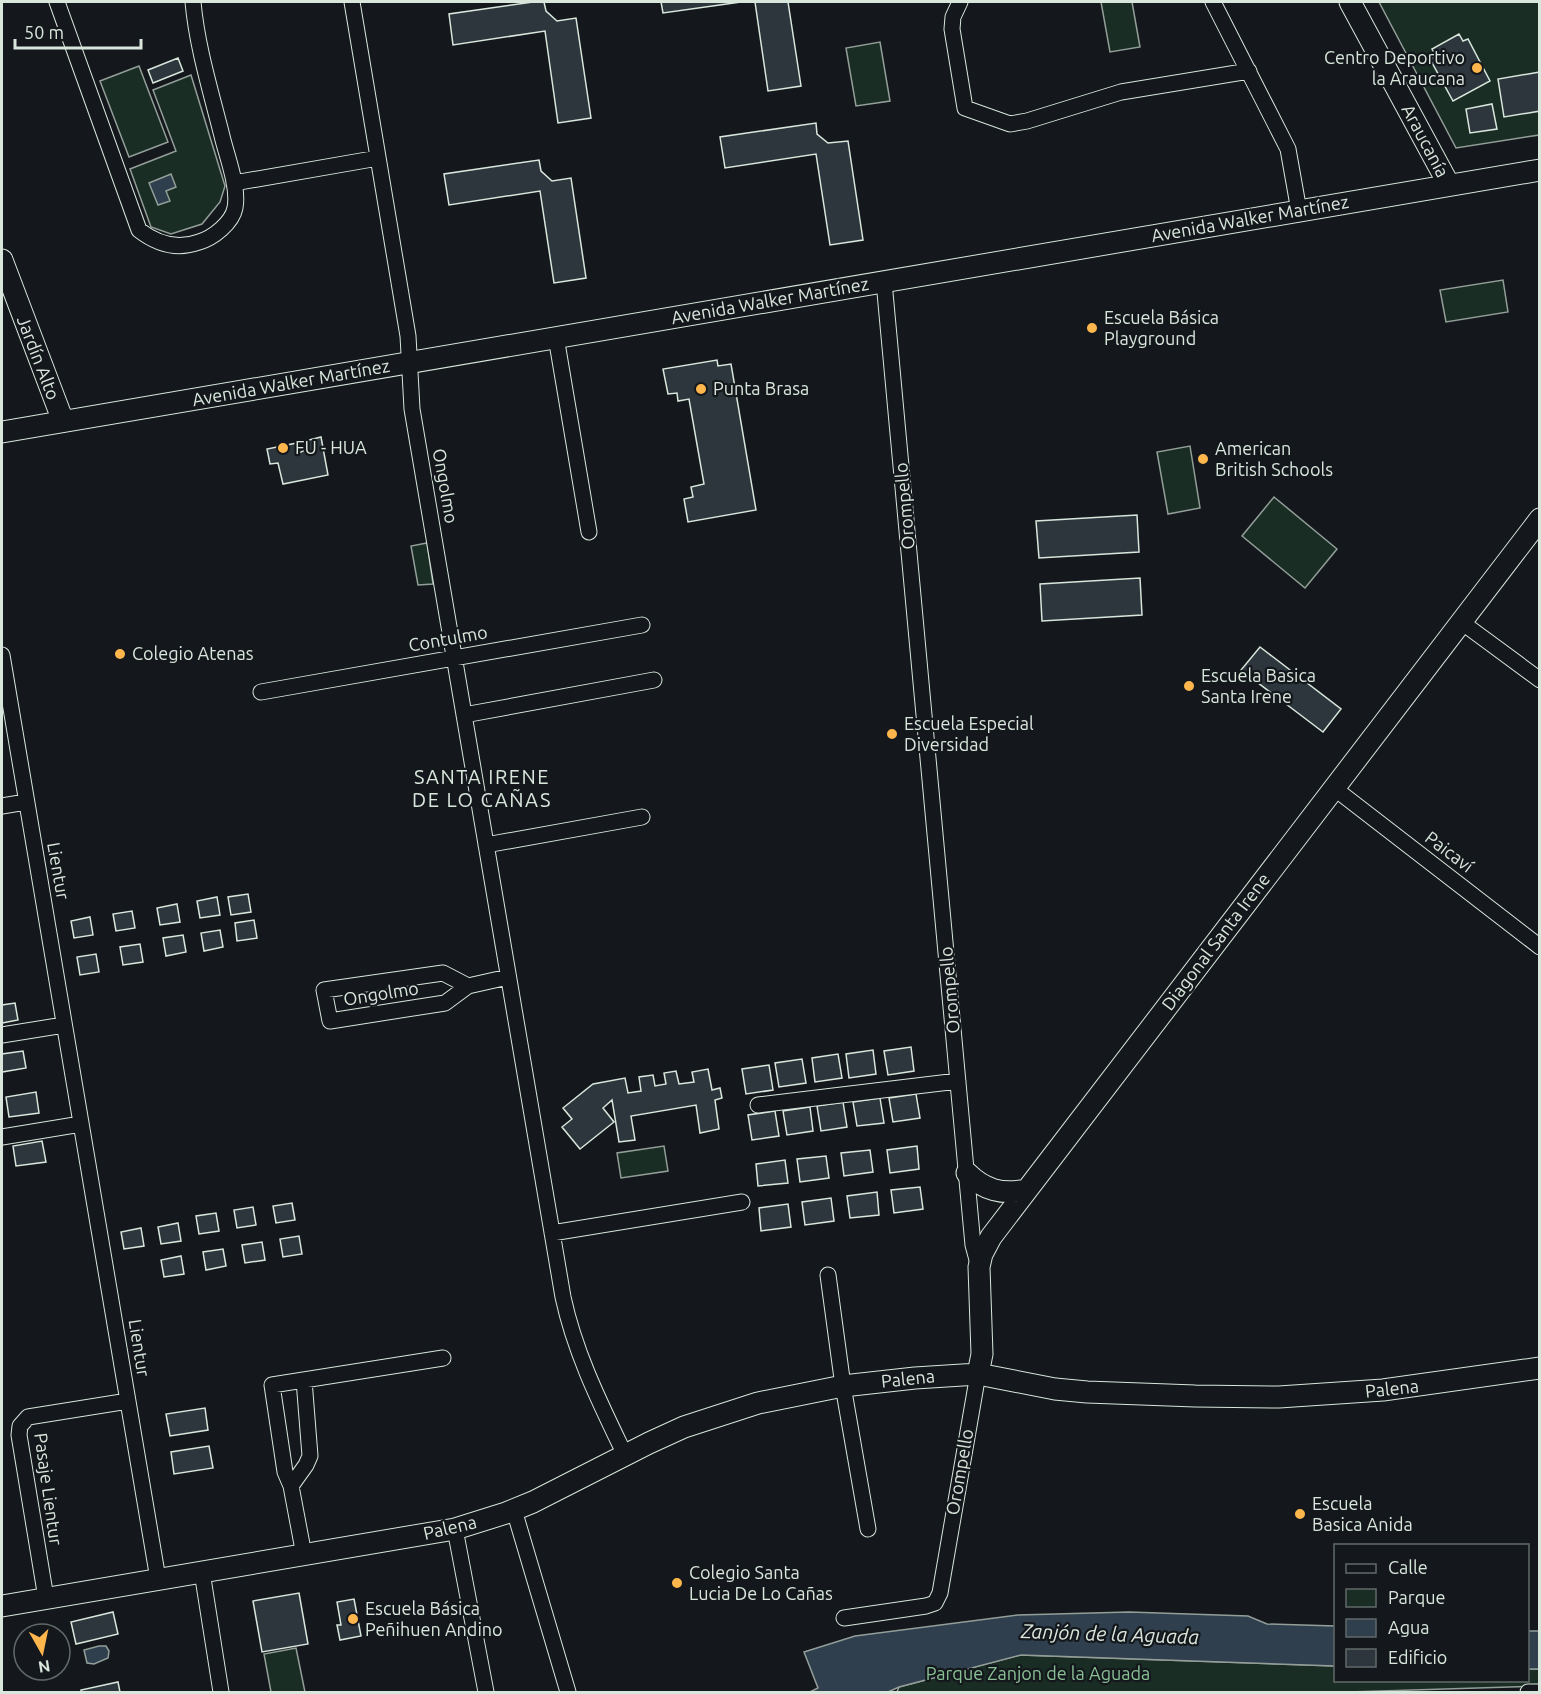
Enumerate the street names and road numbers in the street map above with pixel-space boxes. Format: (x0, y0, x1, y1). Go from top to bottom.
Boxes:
street label: Araucanía (1398, 101, 1453, 180)
street label: Avenida Walker Martínez (1149, 191, 1350, 245)
street label: Avenida Walker Martínez (669, 273, 870, 327)
street label: Jardín Alto (14, 313, 64, 402)
street label: Avenida Walker Martínez (190, 355, 391, 409)
street label: Ongolmo (430, 447, 462, 525)
street label: Orompello (890, 462, 918, 550)
street label: Contulmo (407, 621, 489, 655)
street label: Paicaví (1422, 827, 1478, 876)
street label: Lientur (44, 841, 74, 901)
street label: Diagonal Santa Irene (1157, 869, 1273, 1014)
street label: Orompello (935, 946, 963, 1034)
street label: Ongolmo (342, 977, 420, 1009)
street label: Lientur (126, 1318, 154, 1378)
street label: Palena (880, 1365, 936, 1391)
street label: Palena (1364, 1375, 1420, 1401)
street label: Orompello (942, 1427, 976, 1517)
street label: Pasaje Lientur (31, 1431, 67, 1547)
street label: Palena (421, 1511, 478, 1543)

